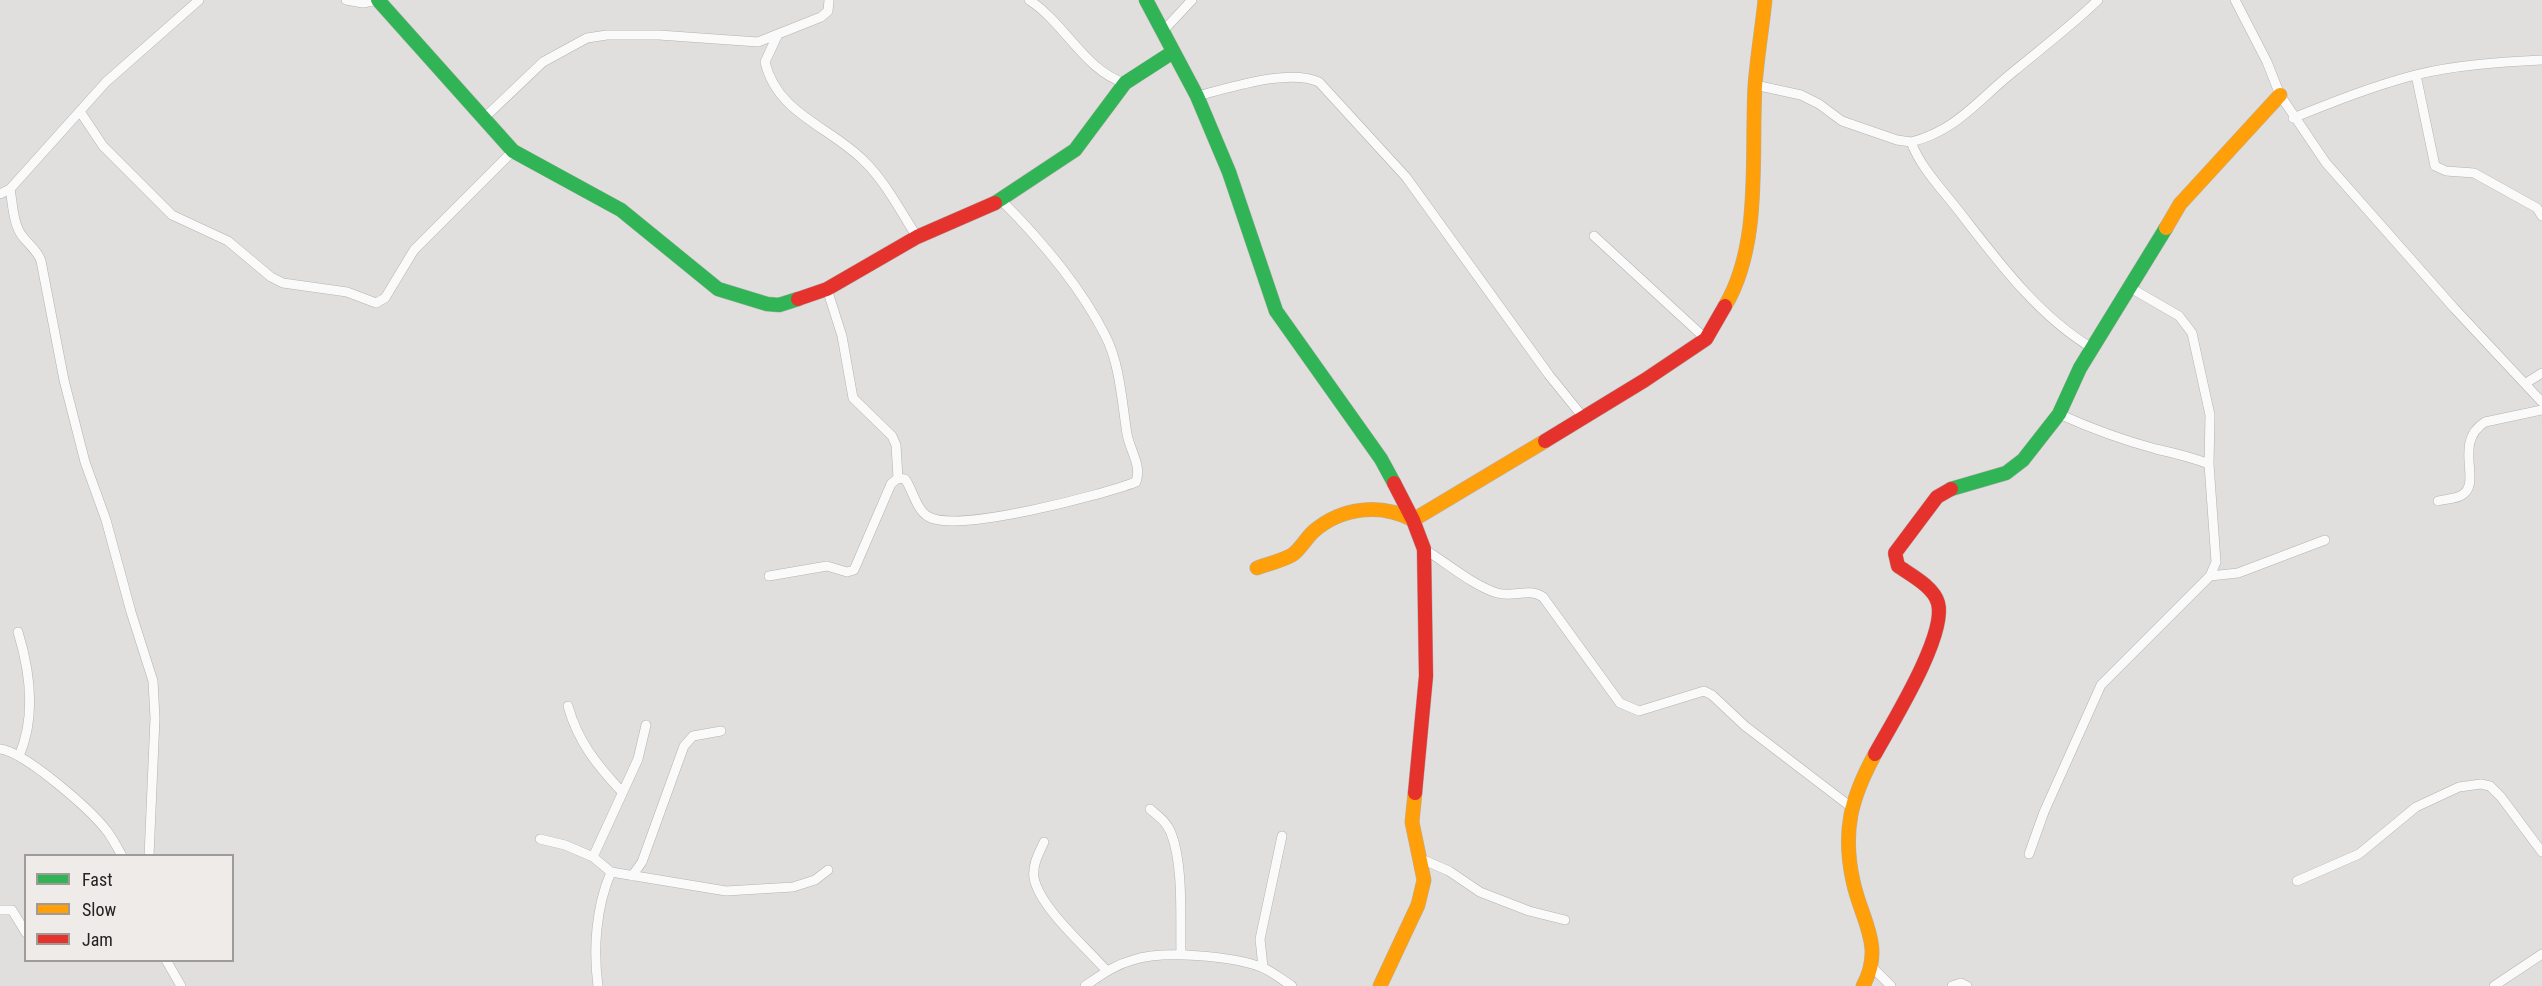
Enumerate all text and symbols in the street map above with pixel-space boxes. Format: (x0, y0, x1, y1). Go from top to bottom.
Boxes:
legend (24, 854, 234, 962)
text: Fast (82, 869, 113, 890)
text: Slow (82, 899, 116, 920)
text: Jam (82, 929, 113, 950)

